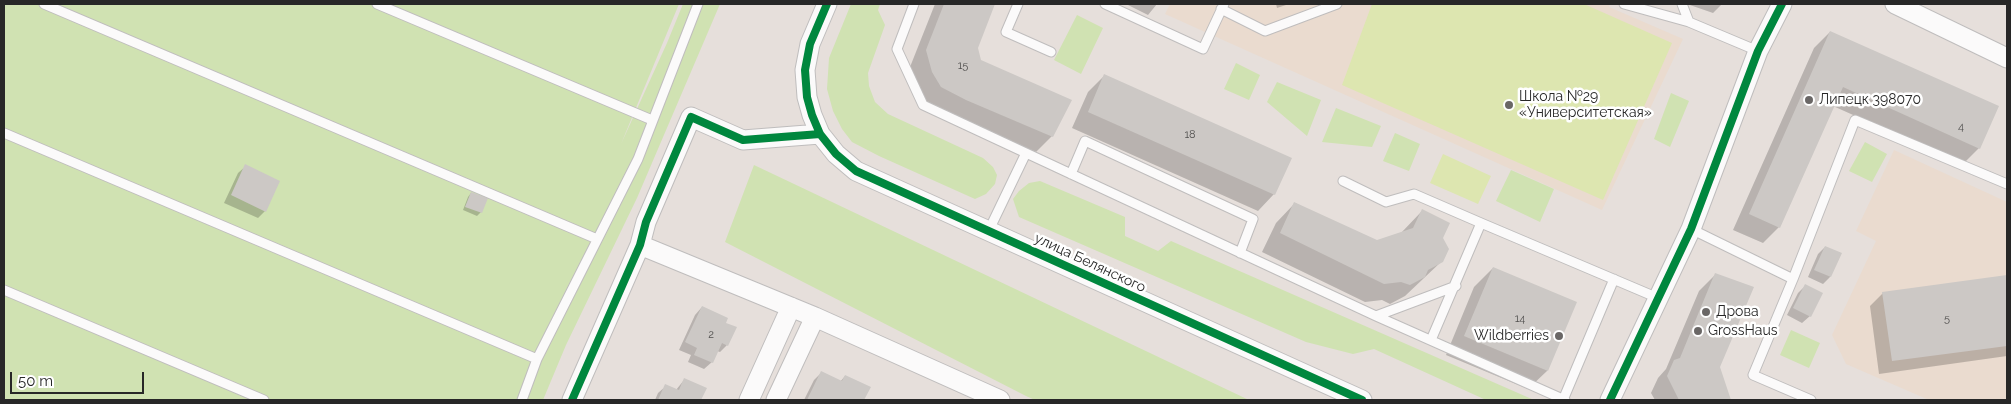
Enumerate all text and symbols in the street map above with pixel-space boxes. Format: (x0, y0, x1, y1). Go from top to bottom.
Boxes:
house number: 15 (958, 59, 968, 73)
place label: Школа №29 «Университетская» (1519, 89, 1652, 121)
place label: Липецк 398070 (1819, 92, 1921, 108)
marker: Липецк 398070 (1803, 94, 1815, 106)
marker: Школа №29 «Университетская» (1503, 99, 1515, 111)
house number: 4 (1958, 120, 1964, 134)
house number: 18 (1184, 128, 1196, 142)
street label: улица Белянского (1032, 230, 1148, 296)
place label: Дрова (1716, 304, 1759, 320)
marker: Дрова (1700, 306, 1712, 318)
house number: 14 (1515, 312, 1525, 326)
house number: 5 (1944, 312, 1950, 326)
place label: GrossHaus (1708, 323, 1777, 339)
marker: GrossHaus (1692, 325, 1704, 337)
house number: 2 (708, 328, 714, 342)
place label: Wildberries (1474, 328, 1549, 344)
marker: Wildberries (1553, 330, 1565, 342)
scale bar (12, 362, 146, 394)
text: 50 m (18, 372, 53, 390)

